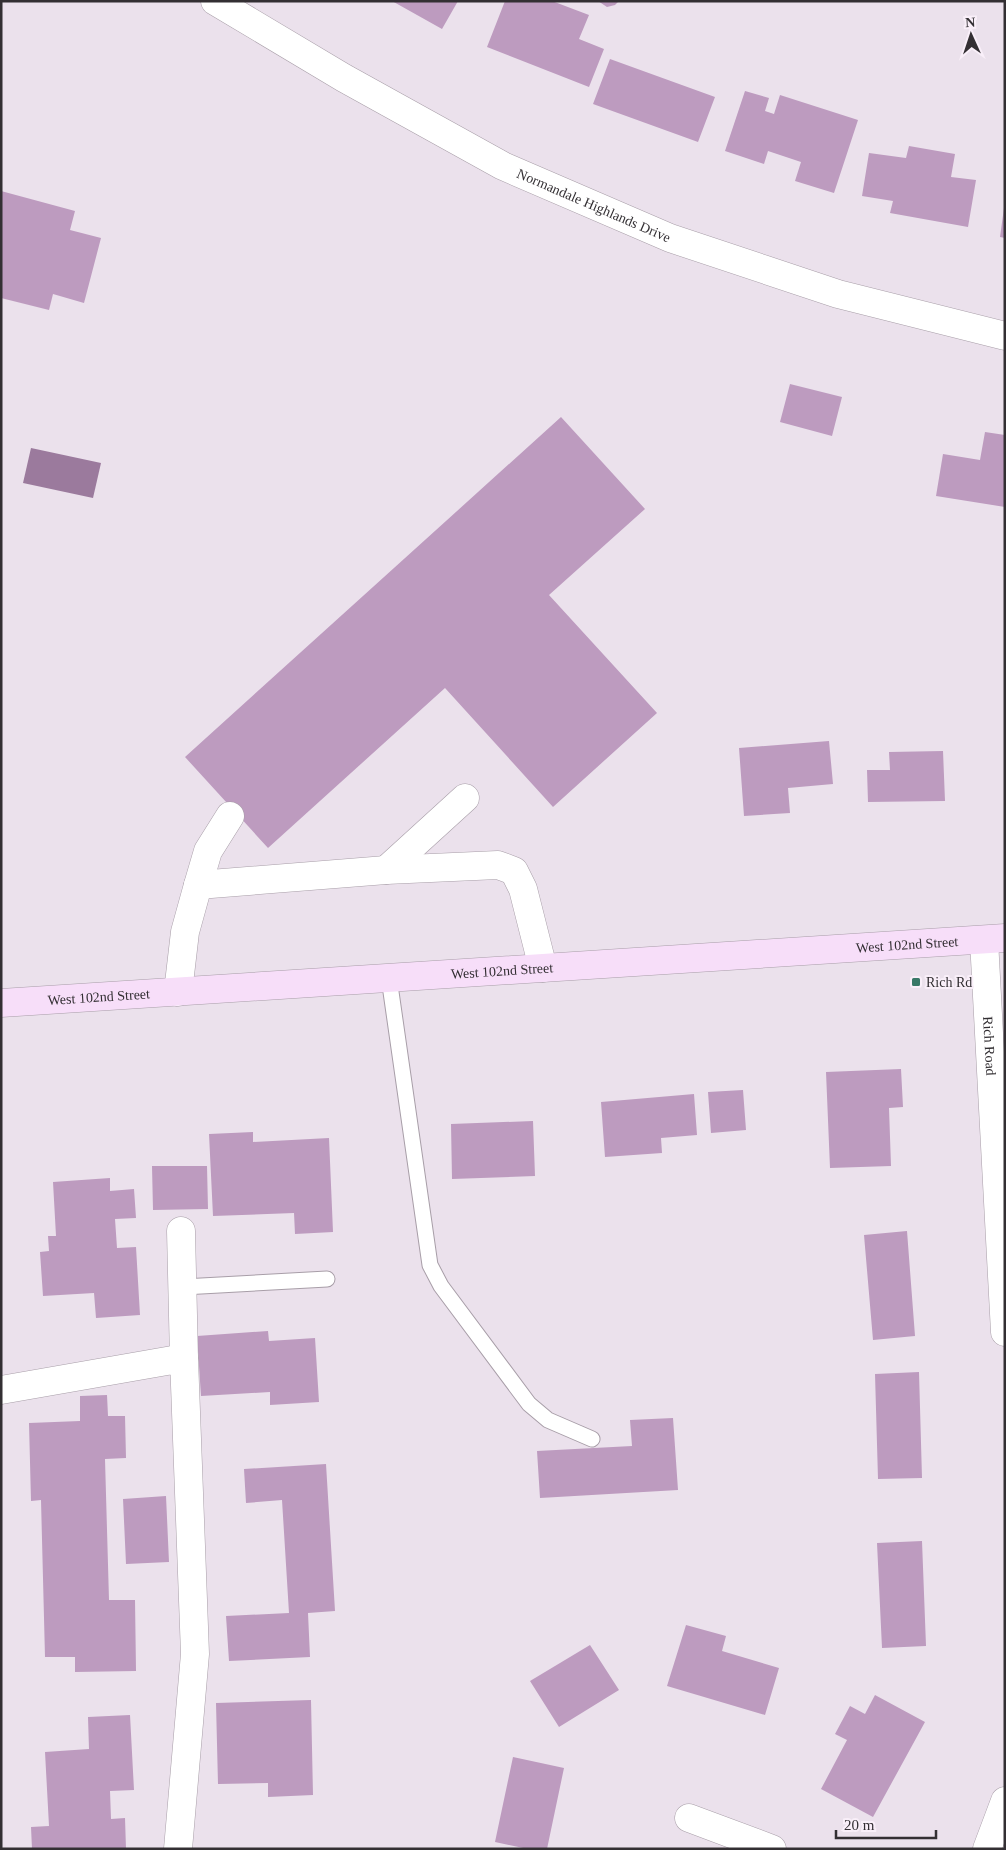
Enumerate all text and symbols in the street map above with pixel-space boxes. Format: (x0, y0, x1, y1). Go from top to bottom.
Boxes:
north arrow (946, 10, 996, 60)
text: N (965, 15, 976, 30)
street label: Normandale Highlands Drive (515, 166, 673, 245)
street label: West 102nd Street (856, 934, 959, 956)
street label: West 102nd Street (450, 960, 554, 982)
place label: Rich Rd (926, 975, 972, 990)
marker: Rich Rd (910, 976, 922, 988)
street label: West 102nd Street (47, 986, 150, 1008)
street label: Rich Road (980, 1016, 998, 1076)
scale bar (836, 1808, 936, 1840)
text: 20 m (844, 1817, 875, 1833)

